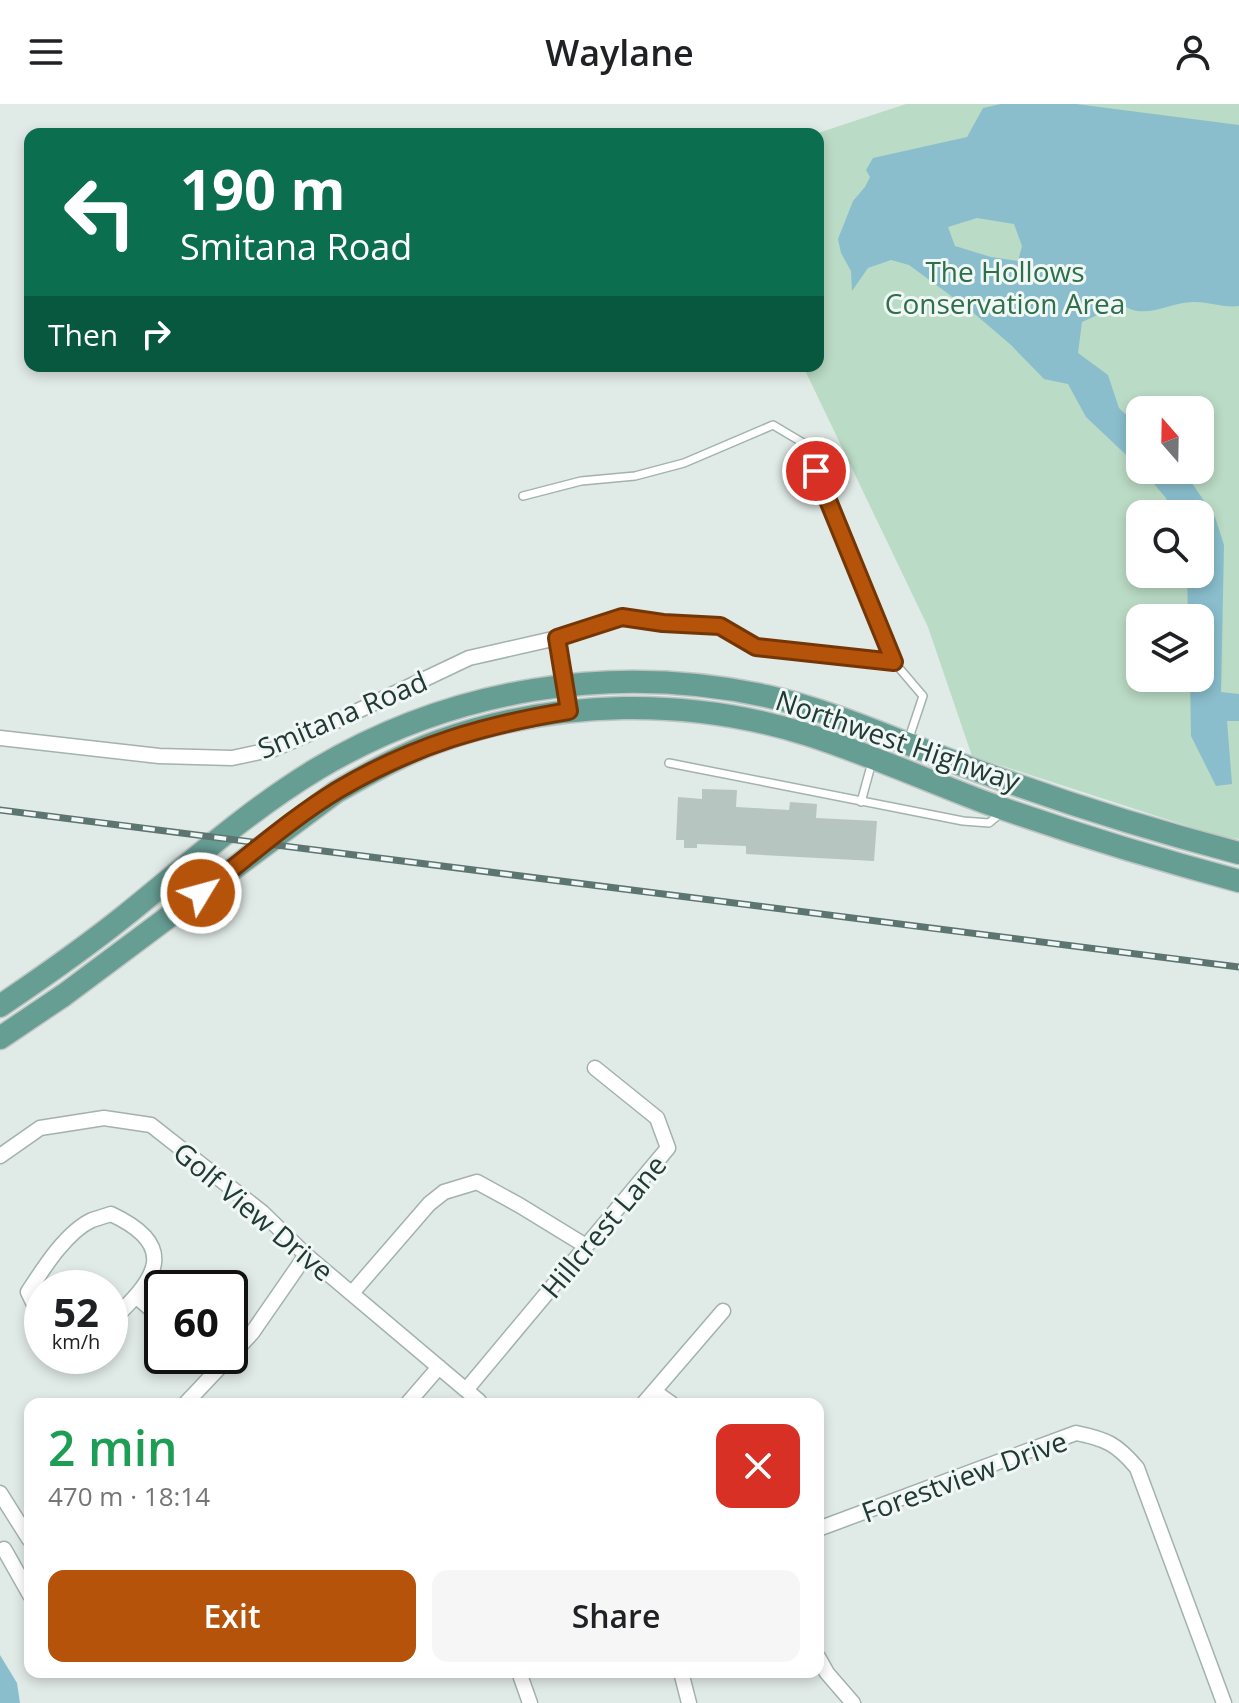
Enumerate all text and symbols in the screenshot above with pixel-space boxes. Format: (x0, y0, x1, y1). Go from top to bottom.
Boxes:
text: Waylane (545, 28, 694, 77)
icon: menu (24, 30, 68, 74)
icon: person (1171, 30, 1215, 74)
text: 190 m (180, 150, 346, 226)
icon: left (48, 160, 152, 264)
text: Smitana Road (180, 222, 412, 271)
park label: The Hollows Conservation Area (885, 252, 1125, 322)
icon: right (134, 312, 178, 356)
text: Then (48, 314, 118, 355)
north arrow (1126, 396, 1214, 484)
map controls (1126, 396, 1214, 692)
pin (782, 437, 850, 505)
icon: arrive (794, 449, 838, 493)
button: search (1126, 500, 1214, 588)
button: layers (1126, 604, 1214, 692)
street label: Smitana Road (251, 661, 433, 767)
street label: Northwest Highway (771, 680, 1026, 800)
position arrow (159, 851, 243, 935)
street label: Golf View Drive (166, 1133, 342, 1289)
street label: Hillcrest Lane (532, 1146, 674, 1306)
speed limit sign: 60 (144, 1270, 248, 1374)
text: 52 (53, 1284, 99, 1339)
text: km/h (52, 1328, 100, 1355)
text: 2 min (48, 1415, 178, 1480)
street label: Forestview Drive (856, 1421, 1072, 1531)
button: close (716, 1424, 800, 1508)
text: 470 m · 18:14 (48, 1478, 210, 1514)
button: Exit (48, 1570, 416, 1662)
button: Share (432, 1570, 800, 1662)

